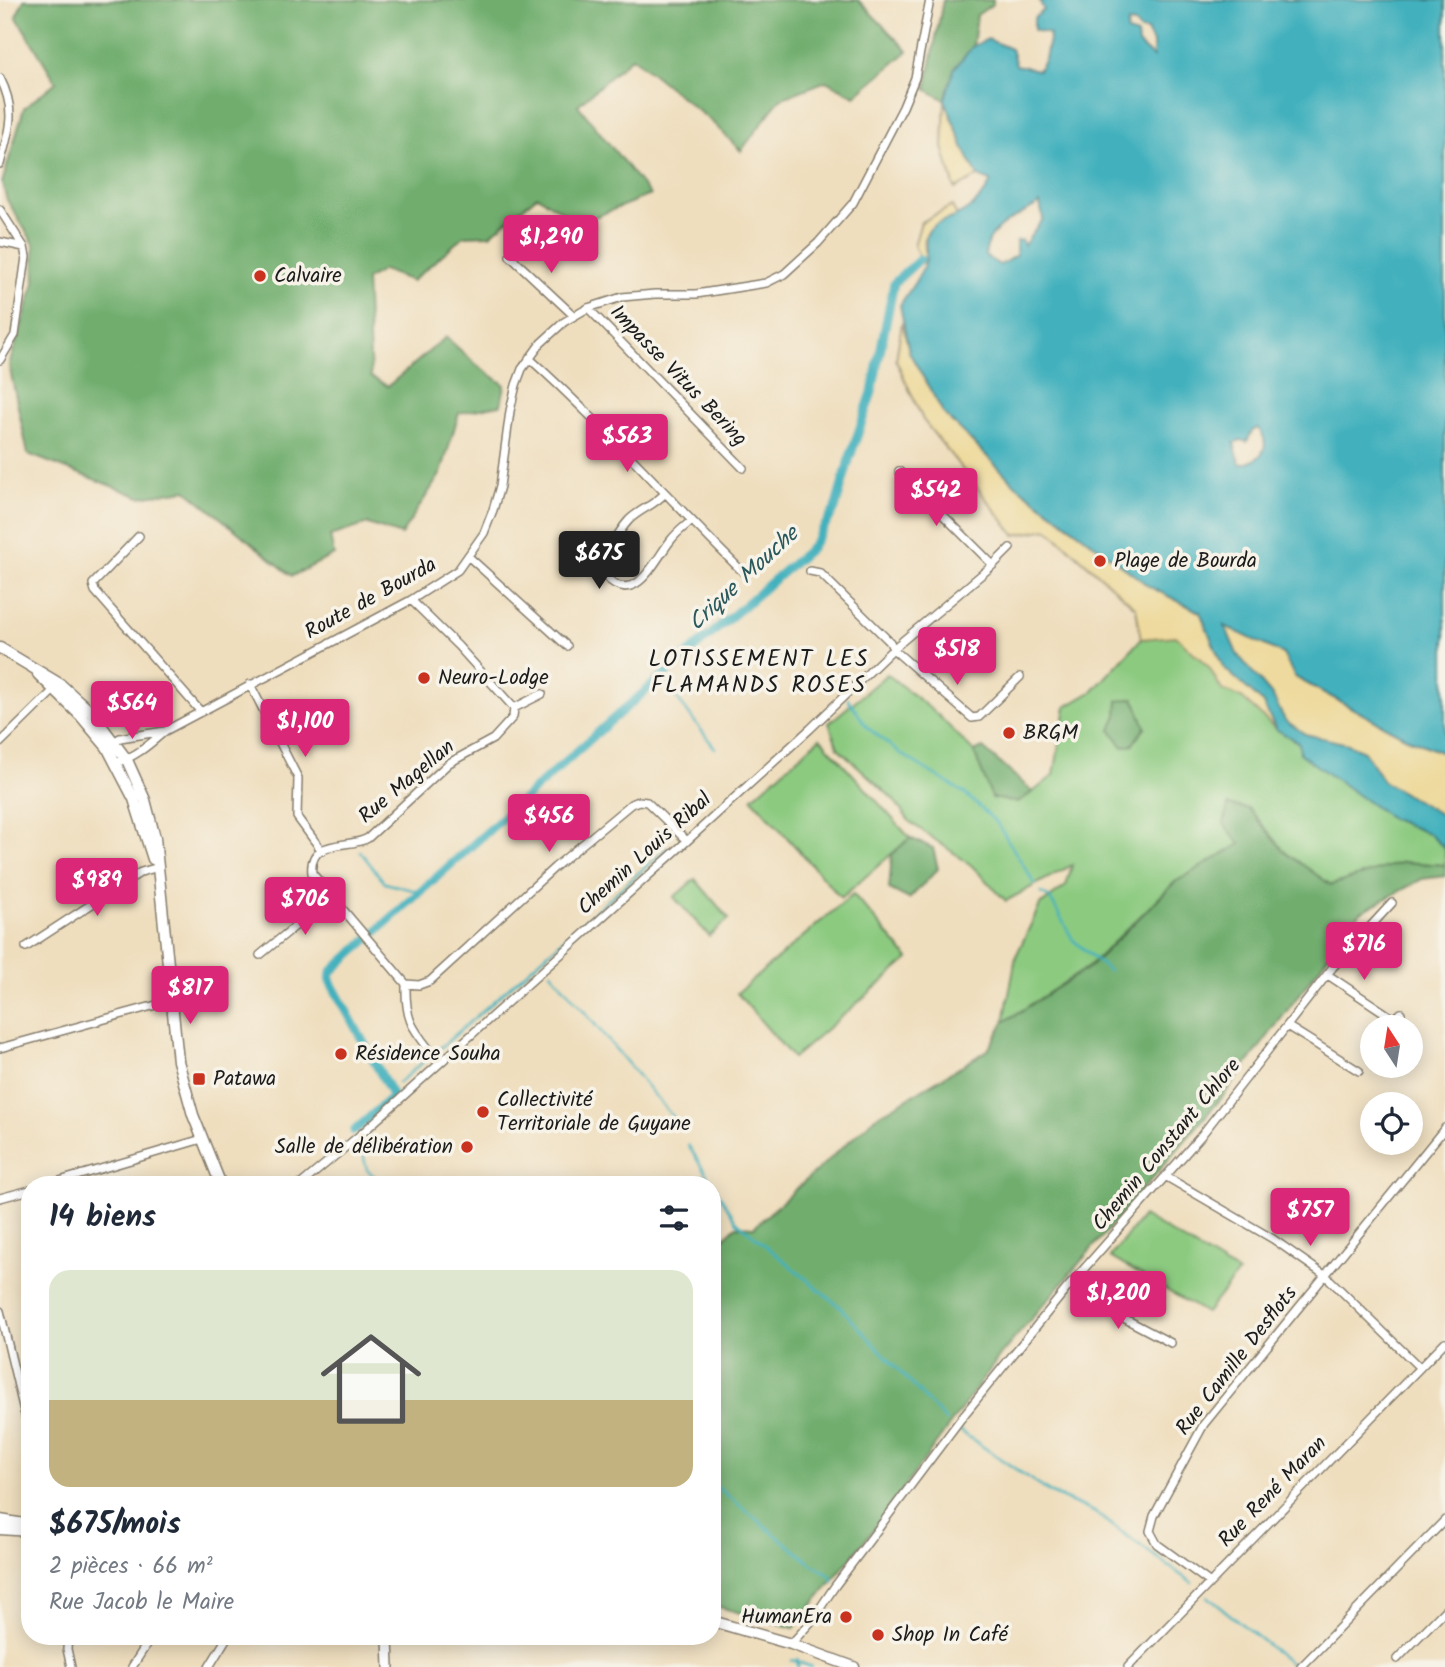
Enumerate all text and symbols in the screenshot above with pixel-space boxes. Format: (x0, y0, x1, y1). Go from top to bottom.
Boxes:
pin: $1,290 (494, 216, 608, 275)
text: $1,290 (519, 220, 583, 256)
place label: Calvaire (274, 260, 342, 293)
marker: Calvaire (252, 268, 268, 284)
street label: Impasse Vitus Bering (601, 297, 755, 455)
pin: $563 (586, 414, 668, 474)
text: $563 (602, 419, 652, 455)
pin: $542 (895, 468, 977, 528)
text: $542 (910, 473, 962, 509)
water label: Crique Mouche (680, 516, 810, 640)
pin: $675 (558, 532, 640, 591)
text: $675 (575, 536, 623, 572)
place label: Plage de Bourda (1114, 545, 1257, 578)
street label: Route de Bourda (299, 549, 443, 649)
marker: Plage de Bourda (1092, 553, 1108, 569)
pin: $518 (916, 628, 998, 687)
text: $518 (934, 632, 980, 668)
district label: LOTISSEMENT LES FLAMANDS ROSES (649, 642, 869, 704)
place label: Neuro-Lodge (438, 662, 549, 695)
marker: Neuro-Lodge (416, 670, 432, 686)
pin: $564 (91, 682, 173, 741)
text: $564 (107, 686, 157, 722)
pin: $1,100 (248, 700, 362, 759)
text: $1,100 (276, 704, 334, 740)
place label: BRGM (1023, 717, 1078, 750)
marker: BRGM (1001, 725, 1017, 741)
street label: Rue Magellan (351, 732, 463, 832)
street label: Chemin Louis Ribal (570, 784, 720, 924)
pin: $456 (508, 794, 590, 854)
text: $456 (524, 799, 574, 835)
pin: $989 (56, 858, 138, 918)
text: $989 (72, 863, 122, 899)
pin: $706 (264, 878, 346, 937)
text: $706 (281, 882, 329, 918)
pin: $716 (1323, 922, 1405, 982)
text: $716 (1342, 927, 1386, 963)
pin: $817 (149, 967, 231, 1026)
text: $817 (168, 971, 213, 1007)
north arrow (1360, 1015, 1423, 1078)
map controls (1360, 1015, 1423, 1155)
place label: Résidence Souha (355, 1038, 501, 1071)
marker: Résidence Souha (333, 1046, 349, 1062)
street label: Chemin Constant Chlore (1084, 1051, 1250, 1239)
place label: Patawa (213, 1063, 276, 1096)
marker: Patawa (191, 1071, 207, 1087)
place label: Collectivité Territoriale de Guyane (497, 1084, 691, 1141)
button: locate (1360, 1092, 1423, 1155)
marker: Collectivité Territoriale de Guyane (475, 1104, 491, 1120)
place label: Salle de délibération (275, 1131, 453, 1164)
marker: Salle de délibération (459, 1139, 475, 1155)
pin: $757 (1269, 1188, 1351, 1248)
text: $757 (1287, 1193, 1333, 1229)
text: 14 biens (49, 1194, 156, 1242)
icon: filters (655, 1199, 693, 1237)
pin: $1,200 (1061, 1272, 1175, 1331)
text: $1,200 (1086, 1276, 1150, 1312)
street label: Rue Camille Desflots (1168, 1279, 1306, 1443)
icon: home (308, 1316, 434, 1442)
street label: Rue René Maran (1211, 1428, 1335, 1556)
text: $675/mois (49, 1501, 181, 1549)
text: 2 pièces · 66 m² (49, 1549, 213, 1585)
text: Rue Jacob le Maire (49, 1585, 234, 1621)
place label: HumanEra (741, 1601, 832, 1634)
marker: HumanEra (838, 1609, 854, 1625)
place label: Shop In Café (892, 1619, 1009, 1652)
marker: Shop In Café (870, 1627, 886, 1643)

